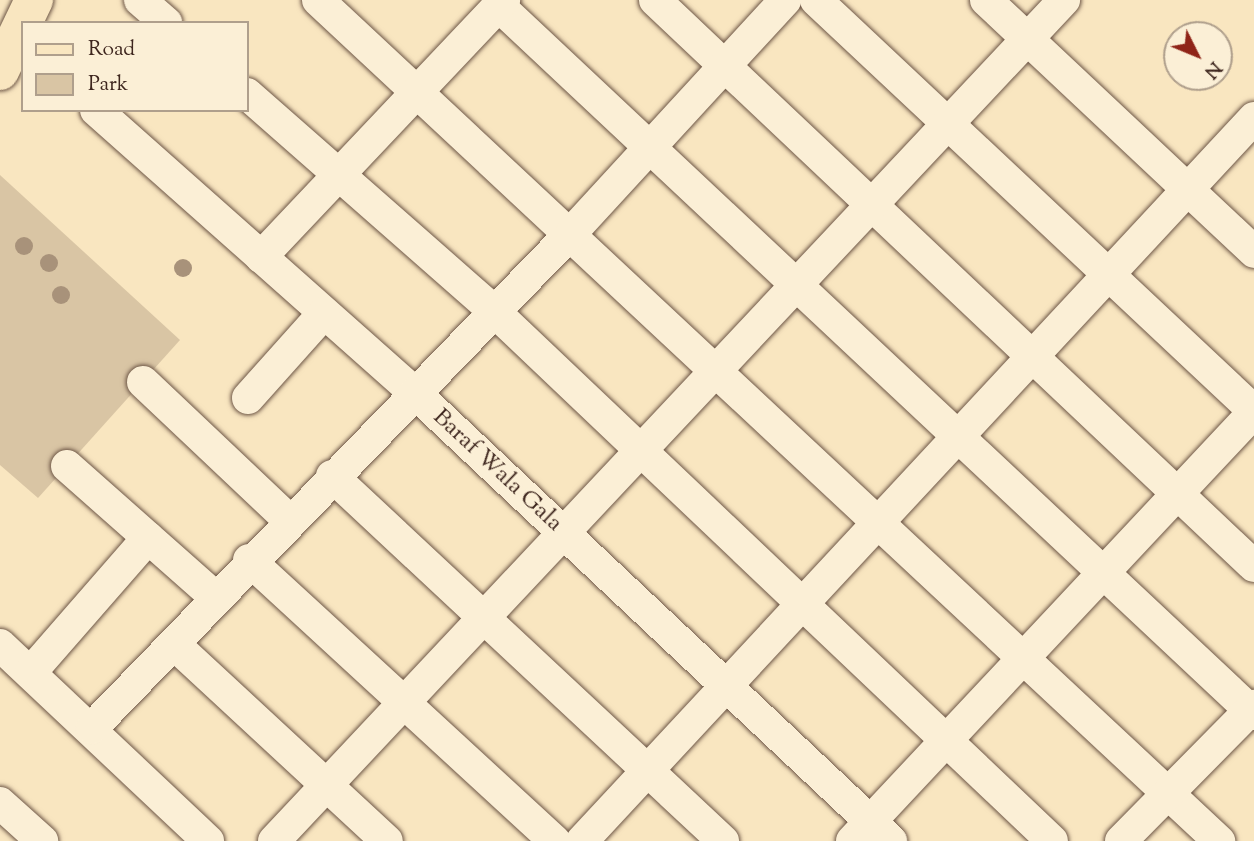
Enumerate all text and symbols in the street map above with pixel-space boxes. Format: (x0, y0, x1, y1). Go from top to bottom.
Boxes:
legend (21, 21, 248, 112)
north arrow (1163, 21, 1233, 91)
text: Road (88, 35, 135, 65)
text: N (1197, 55, 1227, 84)
text: Park (88, 70, 128, 100)
street label: Baraf Wala Gala (426, 404, 568, 538)

